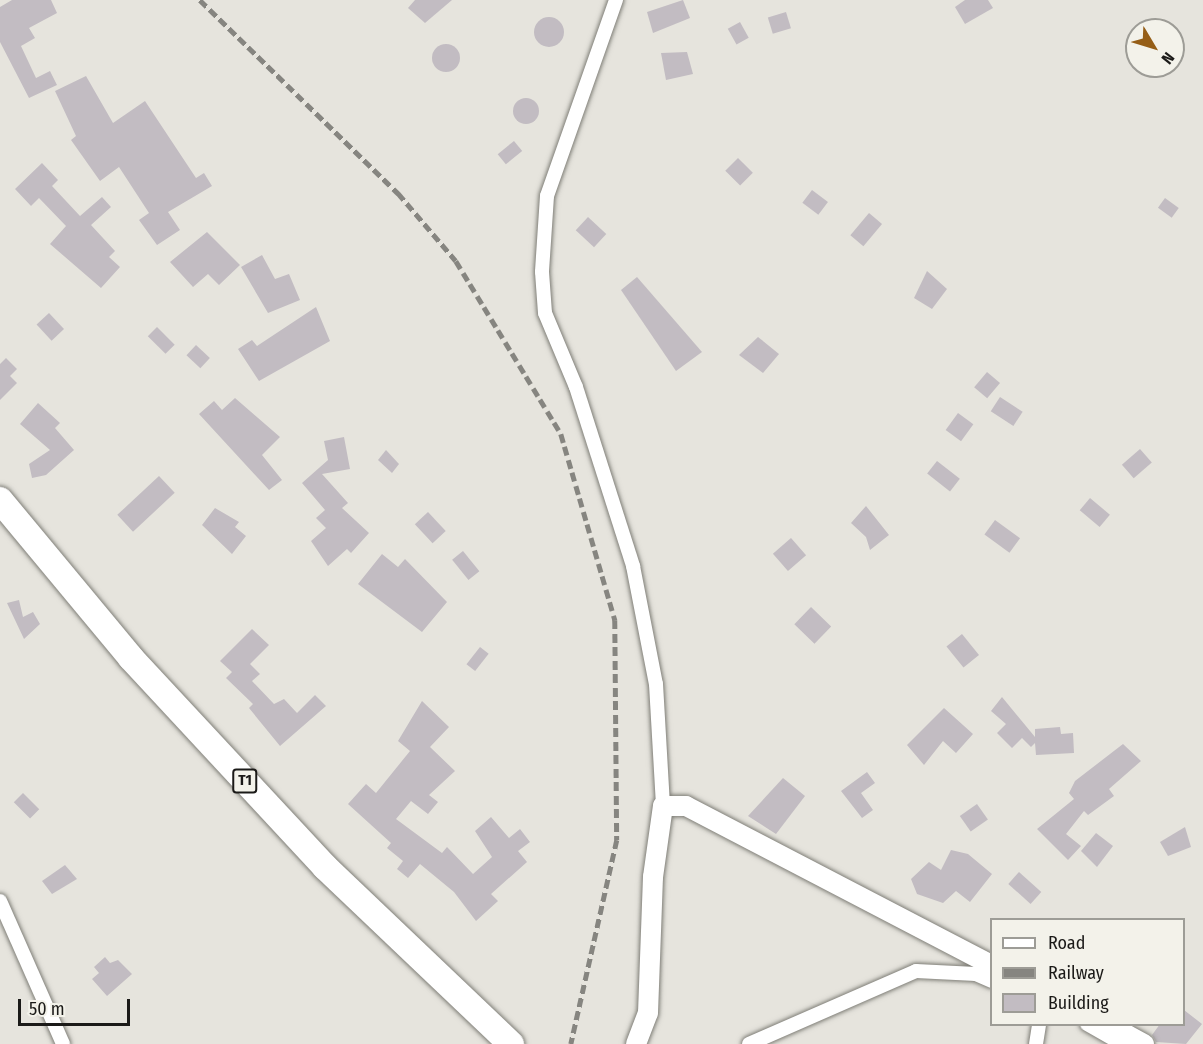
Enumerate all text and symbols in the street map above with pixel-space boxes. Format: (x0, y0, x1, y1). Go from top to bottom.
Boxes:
north arrow (1125, 18, 1185, 78)
text: N (1158, 49, 1178, 68)
road number: T1 (232, 769, 258, 793)
legend (990, 918, 1185, 1026)
text: Road (1048, 932, 1085, 954)
text: Railway (1048, 962, 1104, 984)
scale bar (21, 987, 134, 1025)
text: Building (1048, 992, 1109, 1014)
text: 50 m (29, 998, 65, 1020)

